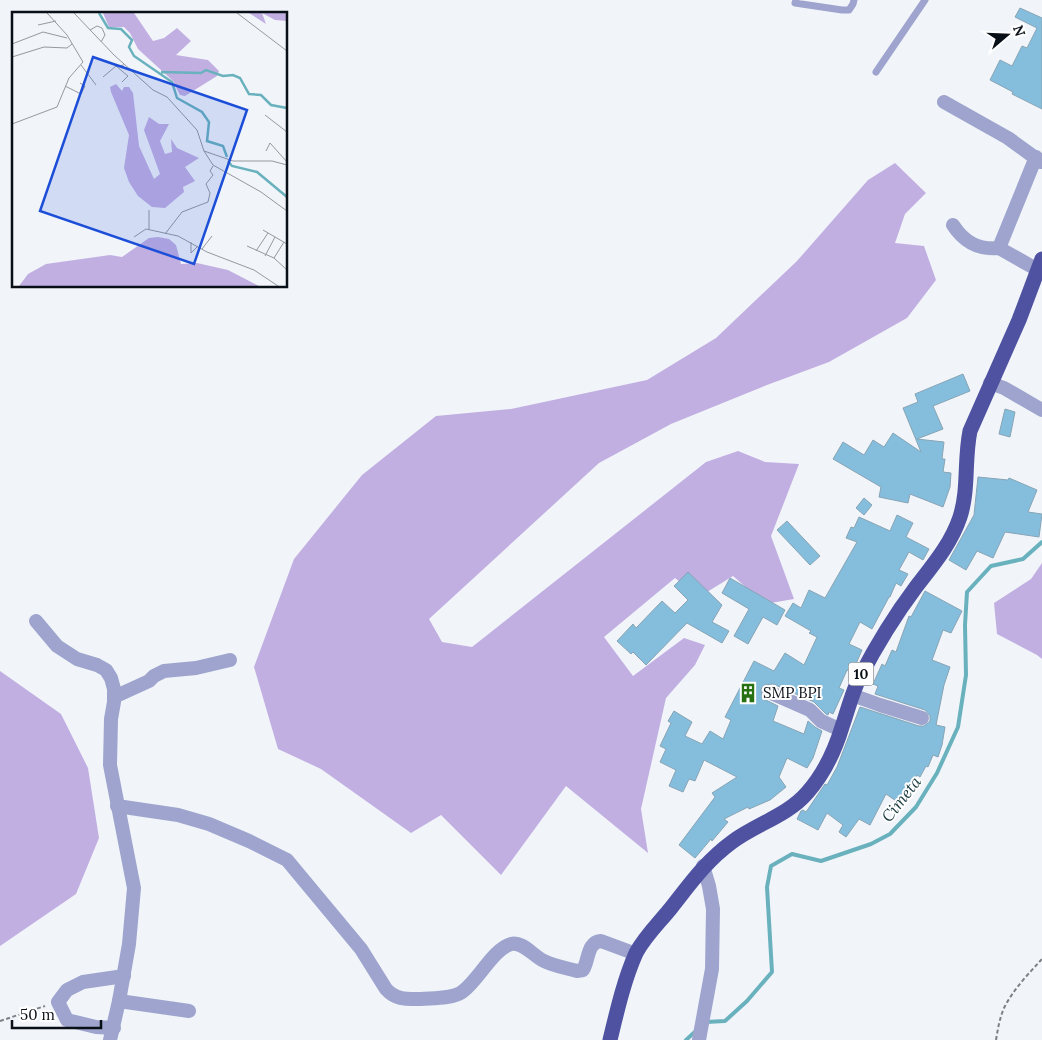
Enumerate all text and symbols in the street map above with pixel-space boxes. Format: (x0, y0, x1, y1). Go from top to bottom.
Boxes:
north arrow (982, 10, 1032, 60)
inset map (12, 12, 288, 288)
text: N (1009, 23, 1030, 39)
road number: 10 (848, 662, 874, 686)
building icon: SMP BPI (737, 682, 759, 704)
place label: SMP BPI (763, 683, 822, 702)
water label: Cimeta (877, 772, 925, 826)
scale bar (12, 998, 101, 1030)
text: 50 m (20, 1005, 55, 1024)

